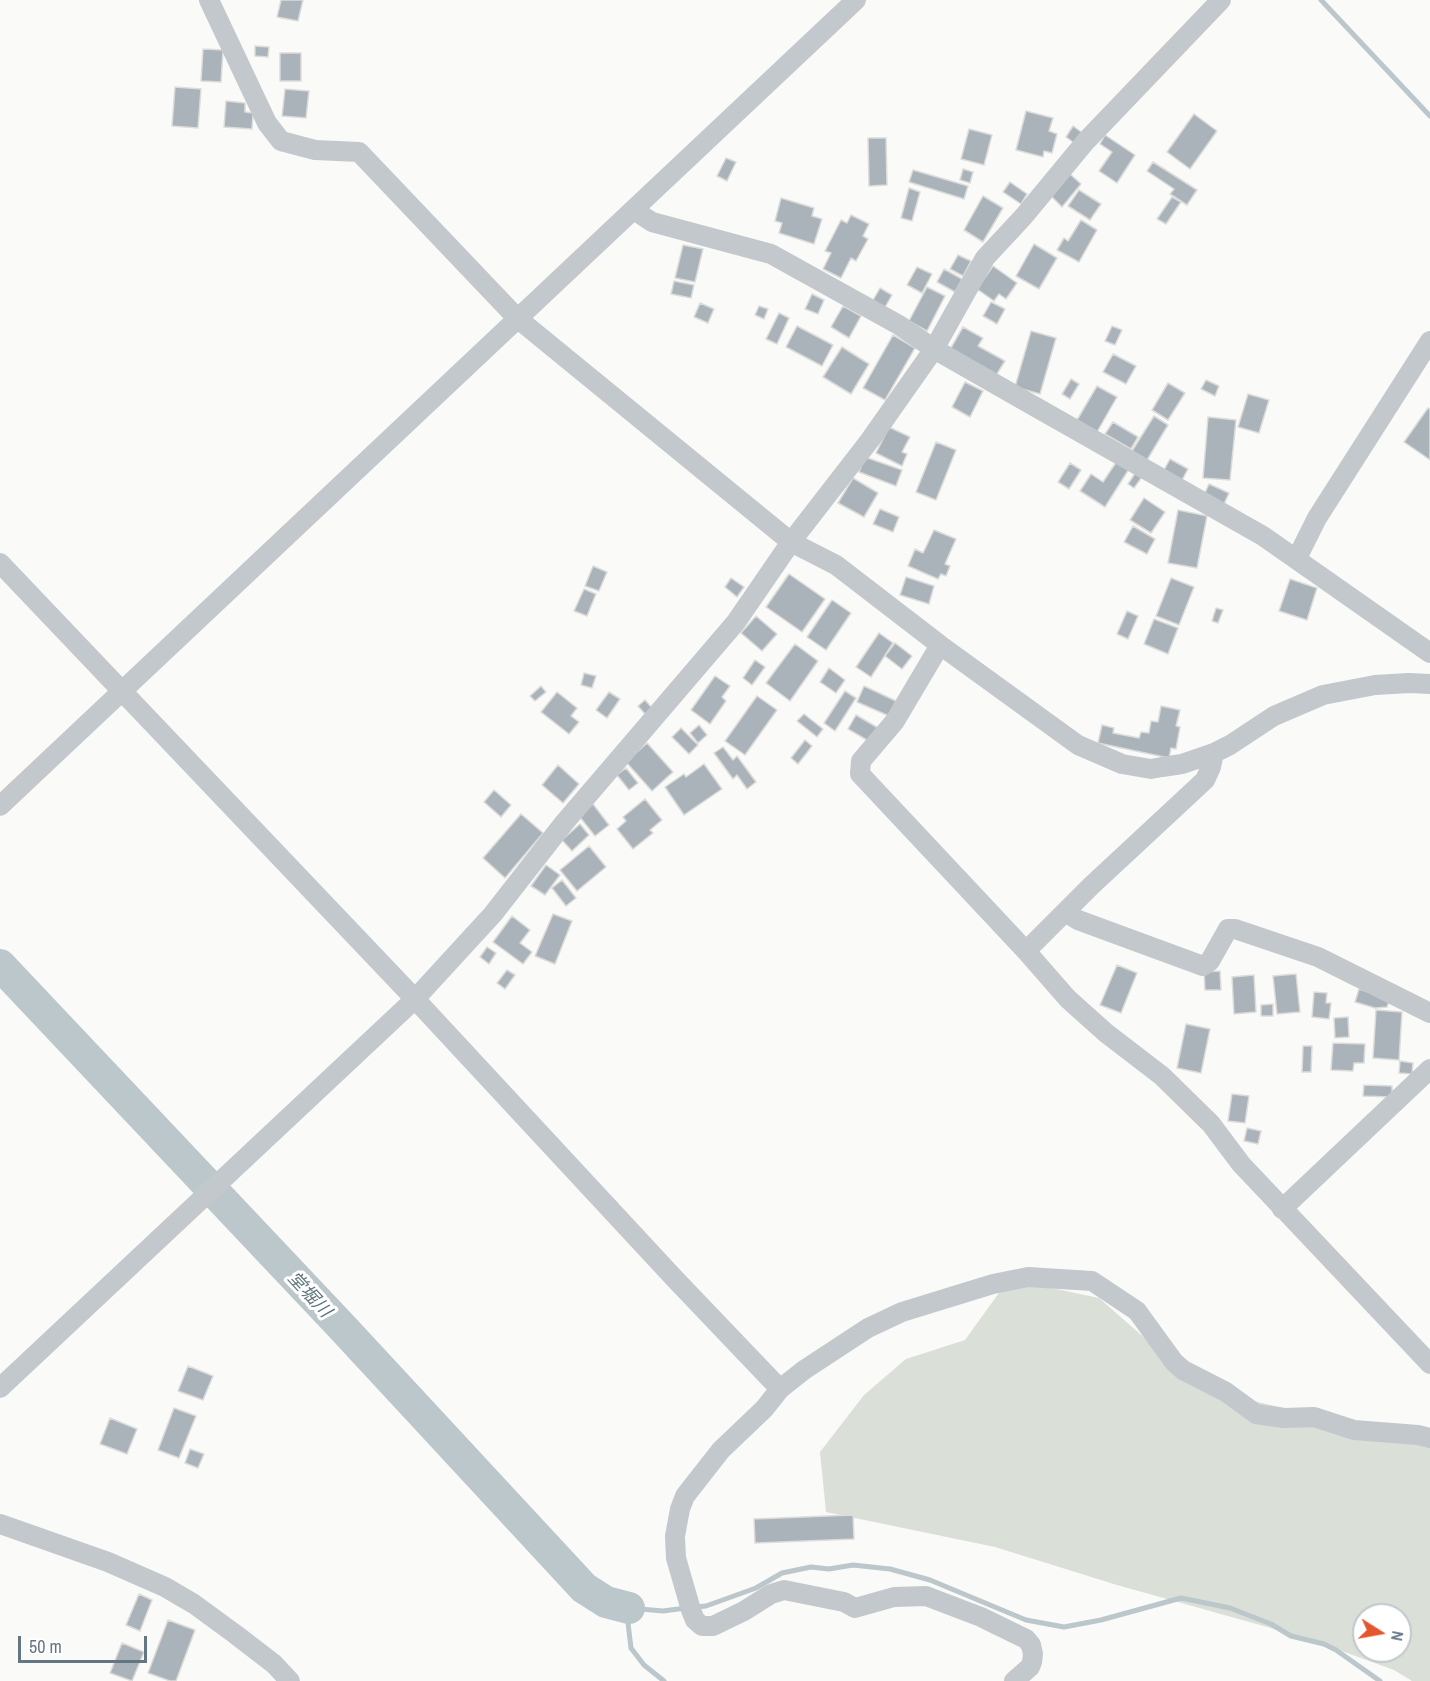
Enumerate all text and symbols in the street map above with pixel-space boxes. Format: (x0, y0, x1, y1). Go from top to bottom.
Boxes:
water label: 堂堀川 (283, 1268, 335, 1322)
north arrow (1352, 1603, 1412, 1663)
scale bar (21, 1624, 150, 1662)
text: N (1386, 1629, 1409, 1643)
text: 50 m (29, 1634, 62, 1659)

